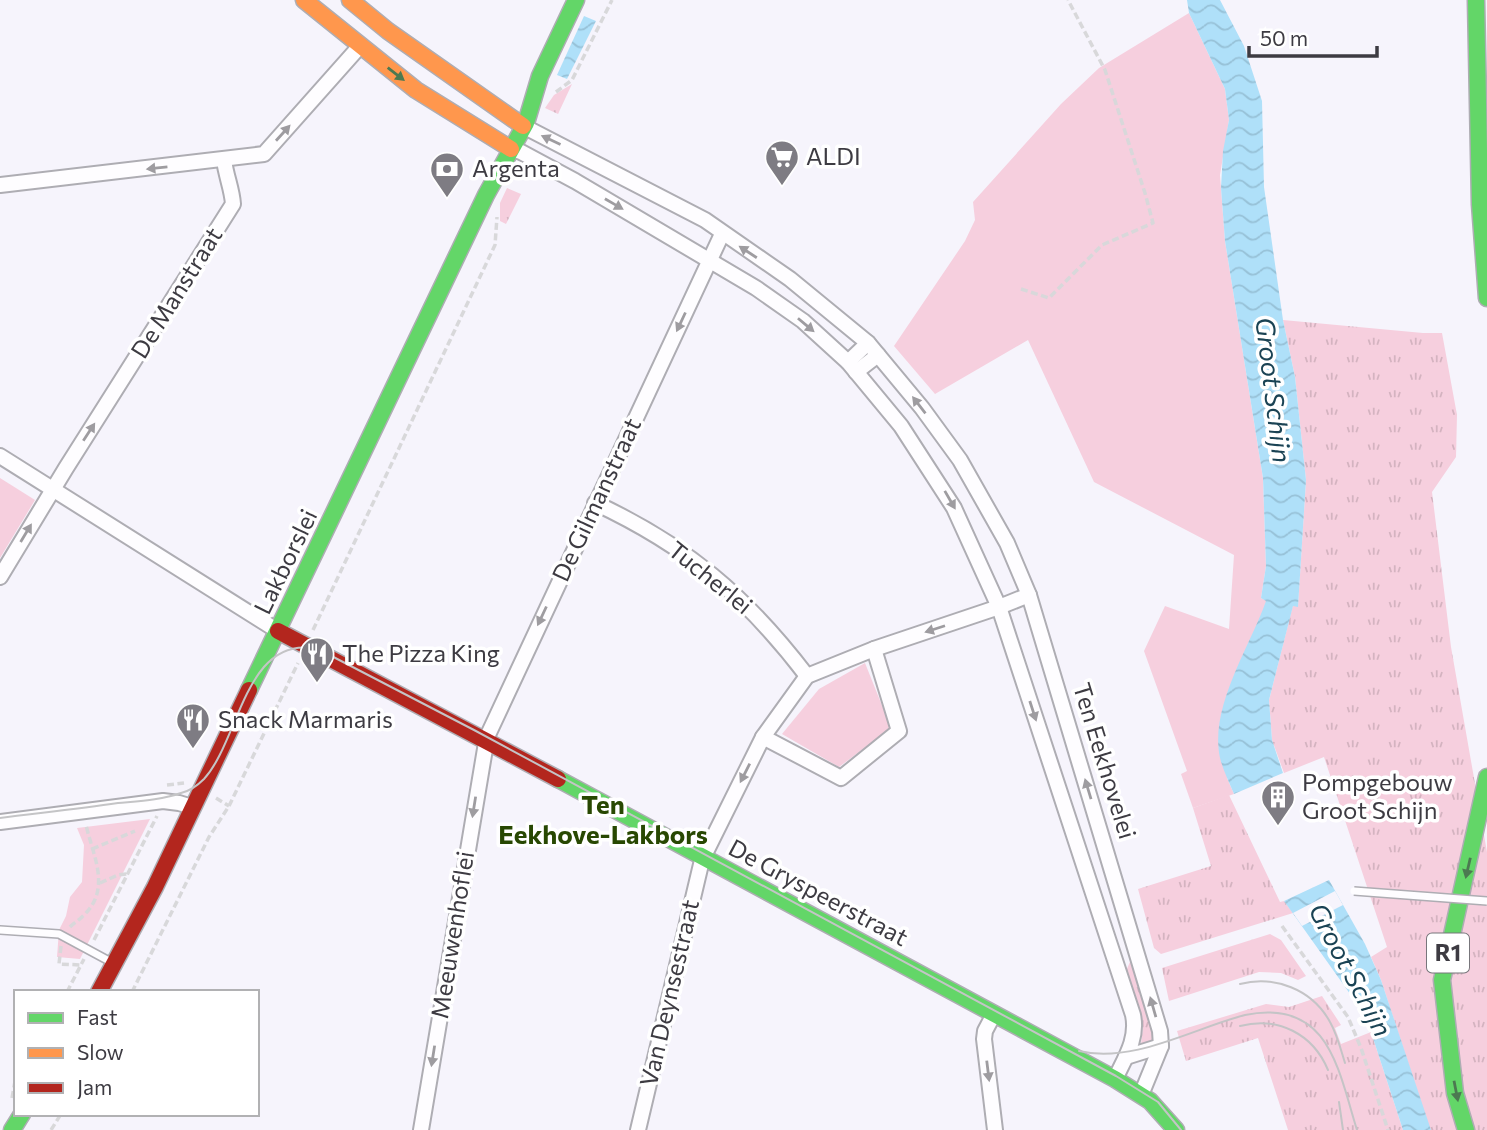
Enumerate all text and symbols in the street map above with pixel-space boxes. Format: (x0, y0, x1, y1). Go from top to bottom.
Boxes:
scale bar (1249, 14, 1377, 58)
text: 50 m (1260, 25, 1308, 50)
one-way arrow (386, 66, 404, 81)
one-way arrow (275, 124, 291, 142)
one-way arrow (541, 134, 561, 146)
supermarket icon: ALDI (763, 138, 801, 187)
place label: ALDI (806, 141, 861, 170)
bank icon: Argenta (428, 150, 466, 199)
place label: Argenta (472, 153, 560, 182)
one-way arrow (145, 163, 167, 174)
one-way arrow (605, 198, 624, 210)
street label: De Manstraat (124, 221, 228, 363)
one-way arrow (739, 246, 758, 259)
one-way arrow (675, 312, 687, 332)
water label: Groot Schijn (1250, 315, 1299, 464)
one-way arrow (798, 317, 815, 332)
one-way arrow (912, 396, 927, 414)
street label: De Gilmanstraat (545, 413, 646, 586)
one-way arrow (83, 422, 96, 442)
one-way arrow (943, 491, 956, 510)
street label: Lakborslei (247, 504, 322, 618)
one-way arrow (20, 524, 33, 543)
street label: Tucherlei (663, 534, 759, 619)
one-way arrow (537, 606, 548, 626)
one-way arrow (924, 624, 945, 635)
restaurant icon: The Pizza King (298, 635, 336, 684)
place label: The Pizza King (342, 638, 500, 667)
street label: Ten Eekhovelei (1068, 679, 1143, 842)
restaurant icon: Snack Marmaris (174, 701, 212, 750)
one-way arrow (1028, 701, 1039, 722)
place label: Snack Marmaris (218, 704, 393, 733)
one-way arrow (739, 764, 751, 784)
place label: Pompgebouw Groot Schijn (1302, 767, 1453, 824)
one-way arrow (1083, 778, 1093, 799)
building icon: Pompgebouw Groot Schijn (1259, 778, 1297, 827)
district label: Ten Eekhove-Lakbors (498, 788, 708, 849)
one-way arrow (468, 796, 479, 818)
street label: De Gryspeerstraat (724, 832, 914, 951)
street label: Meeuwenhoflei (424, 849, 479, 1021)
one-way arrow (1462, 857, 1473, 879)
street label: Van Deynsestraat (633, 896, 704, 1089)
water label: Groot Schijn (1303, 897, 1399, 1041)
road number: R1 (1427, 934, 1469, 972)
legend (14, 990, 259, 1116)
one-way arrow (1148, 996, 1158, 1017)
text: Fast (77, 1004, 118, 1029)
text: Slow (77, 1039, 124, 1064)
one-way arrow (427, 1045, 438, 1067)
one-way arrow (982, 1060, 993, 1082)
text: Jam (77, 1074, 112, 1099)
one-way arrow (1450, 1080, 1461, 1102)

